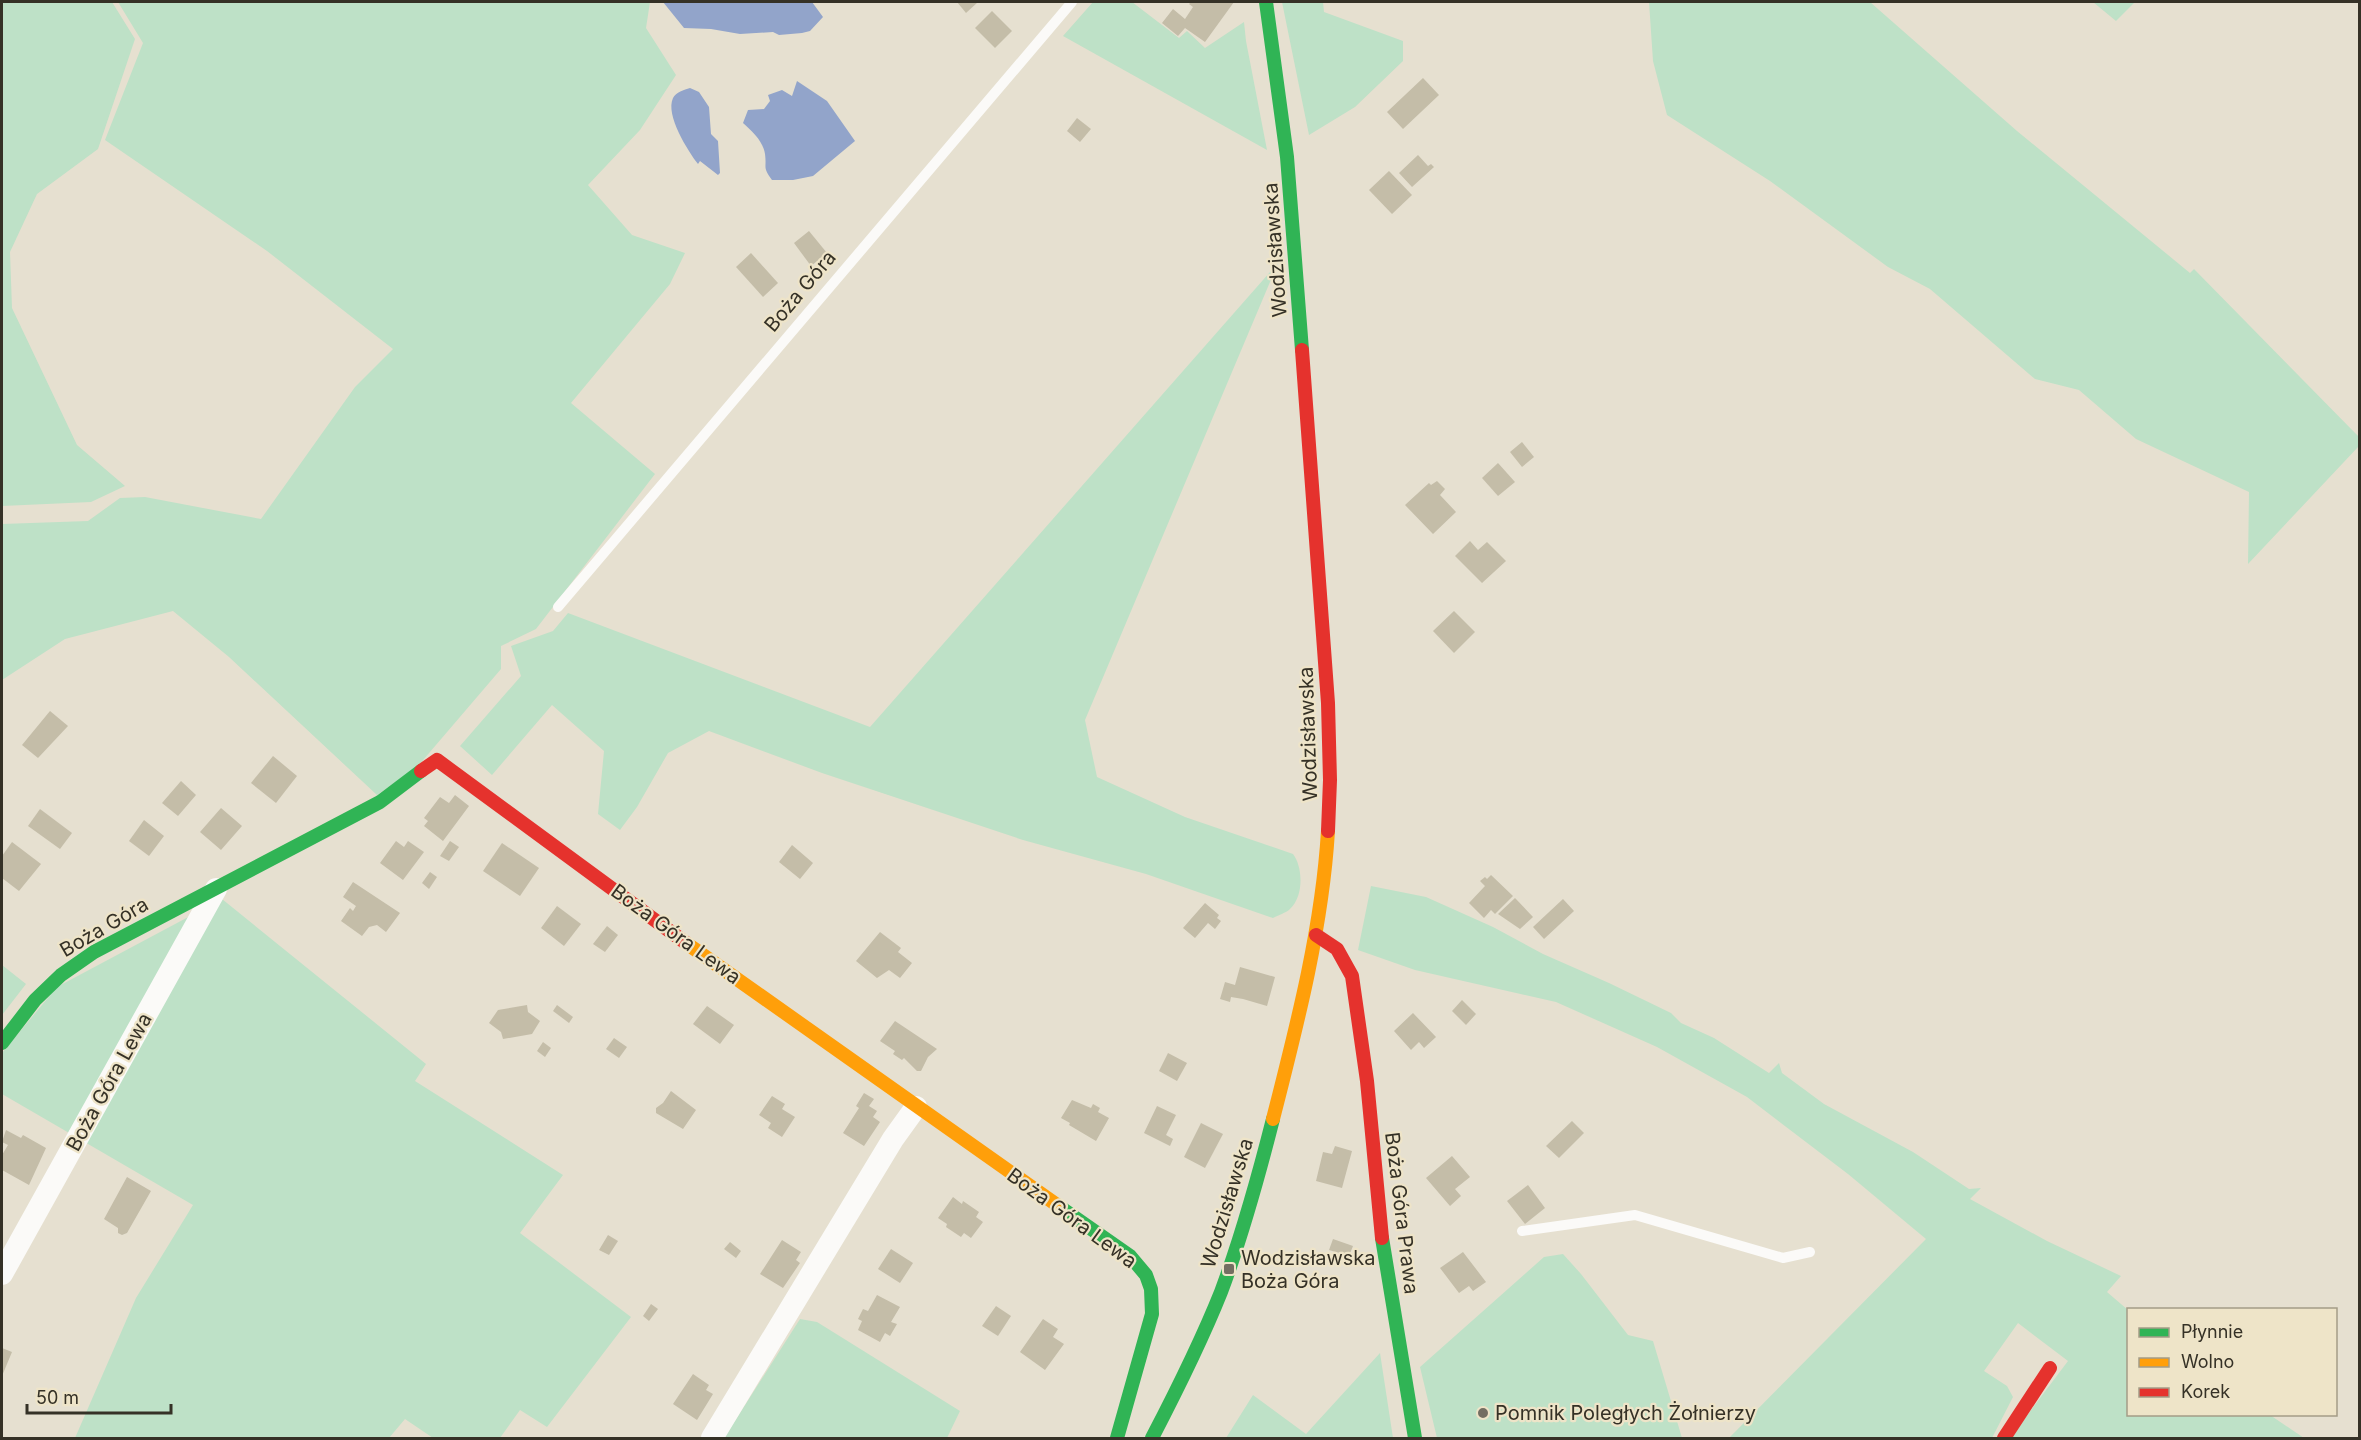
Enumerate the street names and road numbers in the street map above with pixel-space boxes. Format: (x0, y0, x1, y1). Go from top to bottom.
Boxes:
street label: Wodzisławska (1258, 182, 1292, 318)
street label: Boża Góra (759, 246, 841, 336)
street label: Wodzisławska (1294, 666, 1322, 802)
street label: Boża Góra Lewa (607, 879, 745, 989)
street label: Boża Góra (55, 892, 153, 962)
street label: Boża Góra Lewa (61, 1009, 157, 1155)
street label: Boża Góra Prawa (1380, 1131, 1424, 1295)
street label: Wodzisławska (1196, 1135, 1258, 1271)
street label: Boża Góra Lewa (1003, 1163, 1141, 1273)

